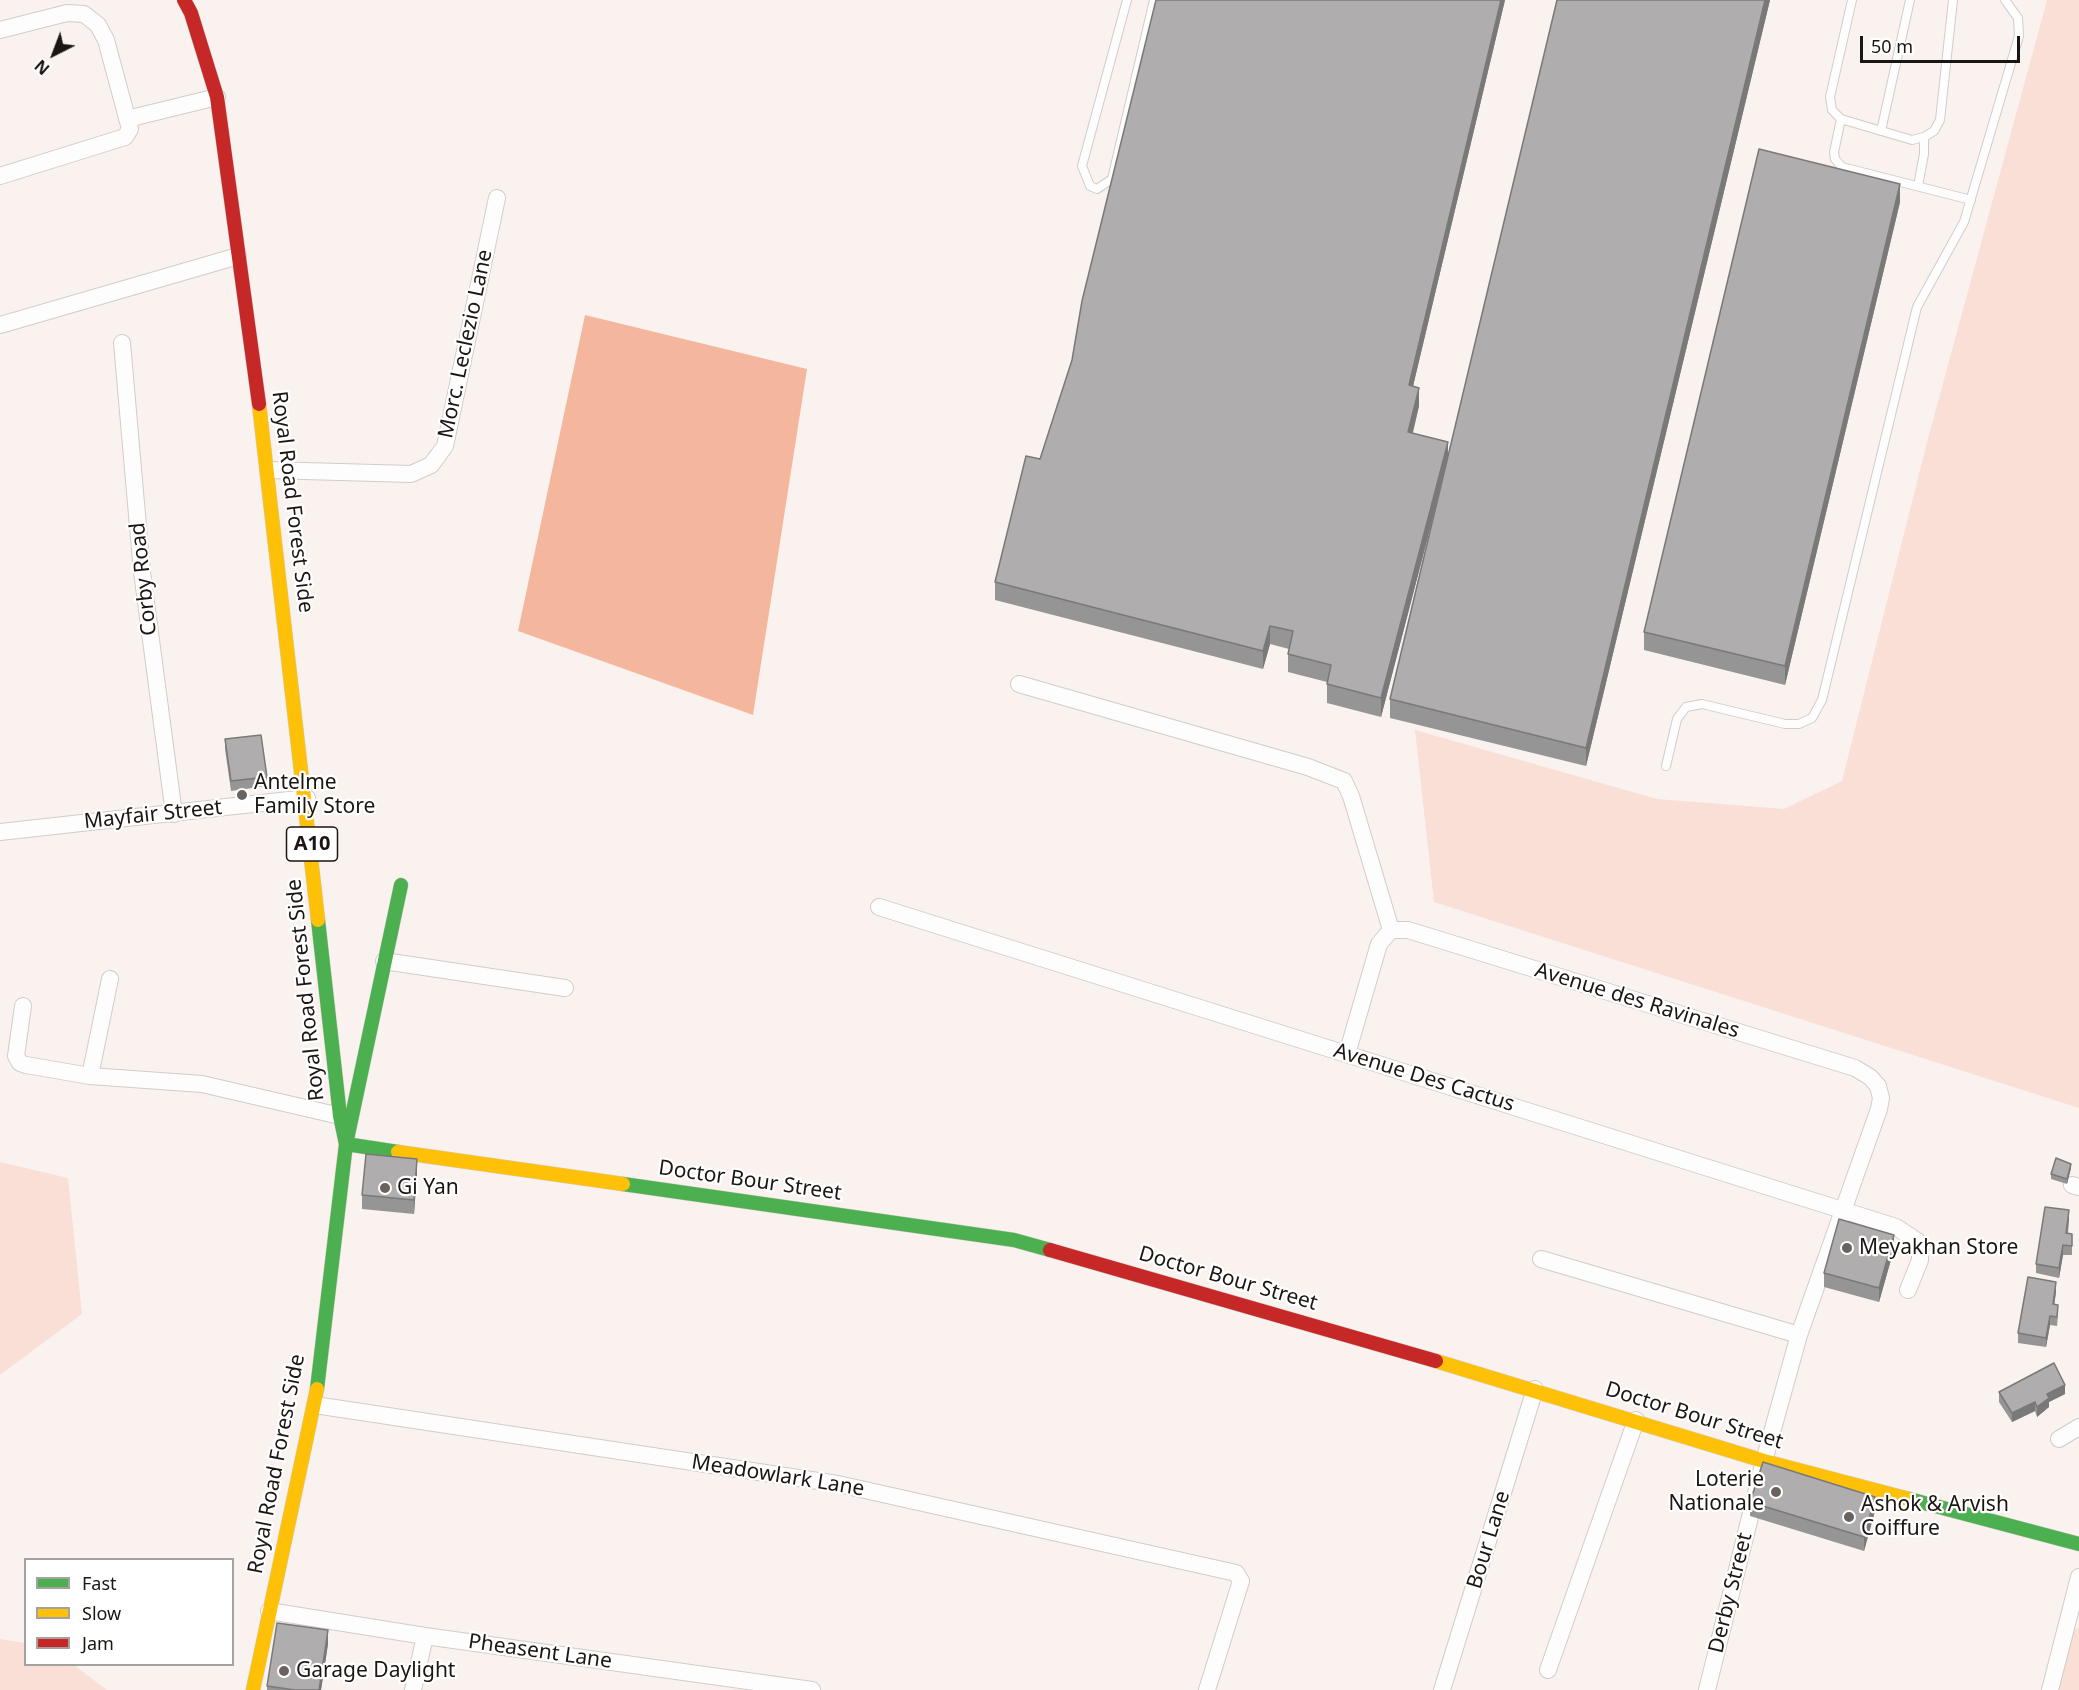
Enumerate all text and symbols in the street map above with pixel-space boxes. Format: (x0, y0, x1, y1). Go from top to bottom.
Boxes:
north arrow (24, 24, 84, 84)
scale bar (1863, 24, 2024, 62)
text: 50 m (1871, 34, 1913, 58)
text: N (30, 55, 54, 80)
street label: Morc. Leclezio Lane (434, 247, 498, 441)
street label: Royal Road Forest Side (266, 390, 318, 614)
street label: Corby Road (126, 521, 162, 637)
place label: Antelme Family Store (254, 770, 375, 820)
marker: Antelme Family Store (235, 788, 249, 802)
street label: Mayfair Street (83, 795, 223, 835)
road number: A10 (286, 827, 338, 861)
street label: Royal Road Forest Side (282, 878, 330, 1102)
street label: Avenue des Ravinales (1532, 958, 1742, 1044)
street label: Avenue Des Cactus (1331, 1039, 1517, 1117)
street label: Doctor Bour Street (657, 1156, 843, 1206)
place label: Gi Yan (397, 1175, 459, 1201)
marker: Gi Yan (378, 1181, 392, 1195)
place label: Meyakhan Store (1859, 1235, 2018, 1261)
street label: Doctor Bour Street (1136, 1241, 1320, 1317)
marker: Meyakhan Store (1840, 1241, 1854, 1255)
street label: Royal Road Forest Side (243, 1352, 311, 1576)
street label: Doctor Bour Street (1602, 1377, 1786, 1455)
street label: Meadowlark Lane (690, 1450, 866, 1502)
place label: Loterie Nationale (1669, 1467, 1764, 1517)
marker: Loterie Nationale (1769, 1485, 1783, 1499)
street label: Bour Lane (1462, 1488, 1516, 1592)
place label: Ashok & Arvish Coiffure (1861, 1492, 2009, 1542)
marker: Ashok & Arvish Coiffure (1842, 1510, 1856, 1524)
street label: Derby Street (1704, 1530, 1758, 1656)
legend (24, 1558, 234, 1666)
text: Fast (82, 1571, 117, 1595)
text: Slow (82, 1601, 121, 1625)
street label: Pheasent Lane (467, 1629, 613, 1675)
text: Jam (82, 1631, 114, 1655)
place label: Garage Daylight (296, 1658, 455, 1684)
marker: Garage Daylight (277, 1664, 291, 1678)

